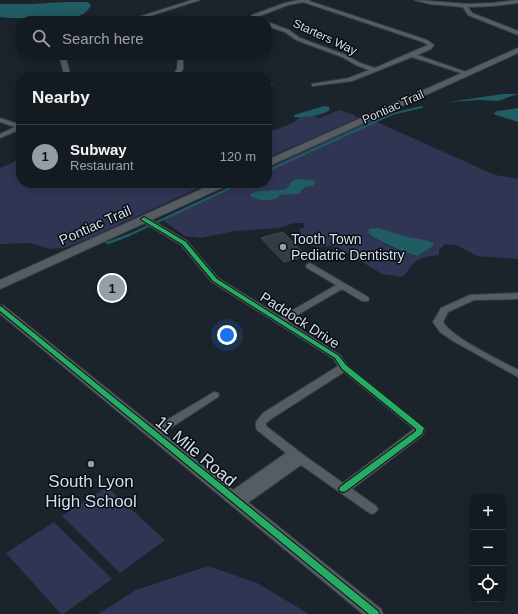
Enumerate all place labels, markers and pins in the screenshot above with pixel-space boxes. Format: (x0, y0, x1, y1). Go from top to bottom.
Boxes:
place label: Tooth Town Pediatric Dentistry (291, 231, 405, 263)
marker: Tooth Town Pediatric Dentistry (278, 242, 288, 252)
pin: 1 (99, 273, 125, 303)
marker: South Lyon High School (86, 459, 96, 469)
place label: South Lyon High School (45, 472, 137, 511)

